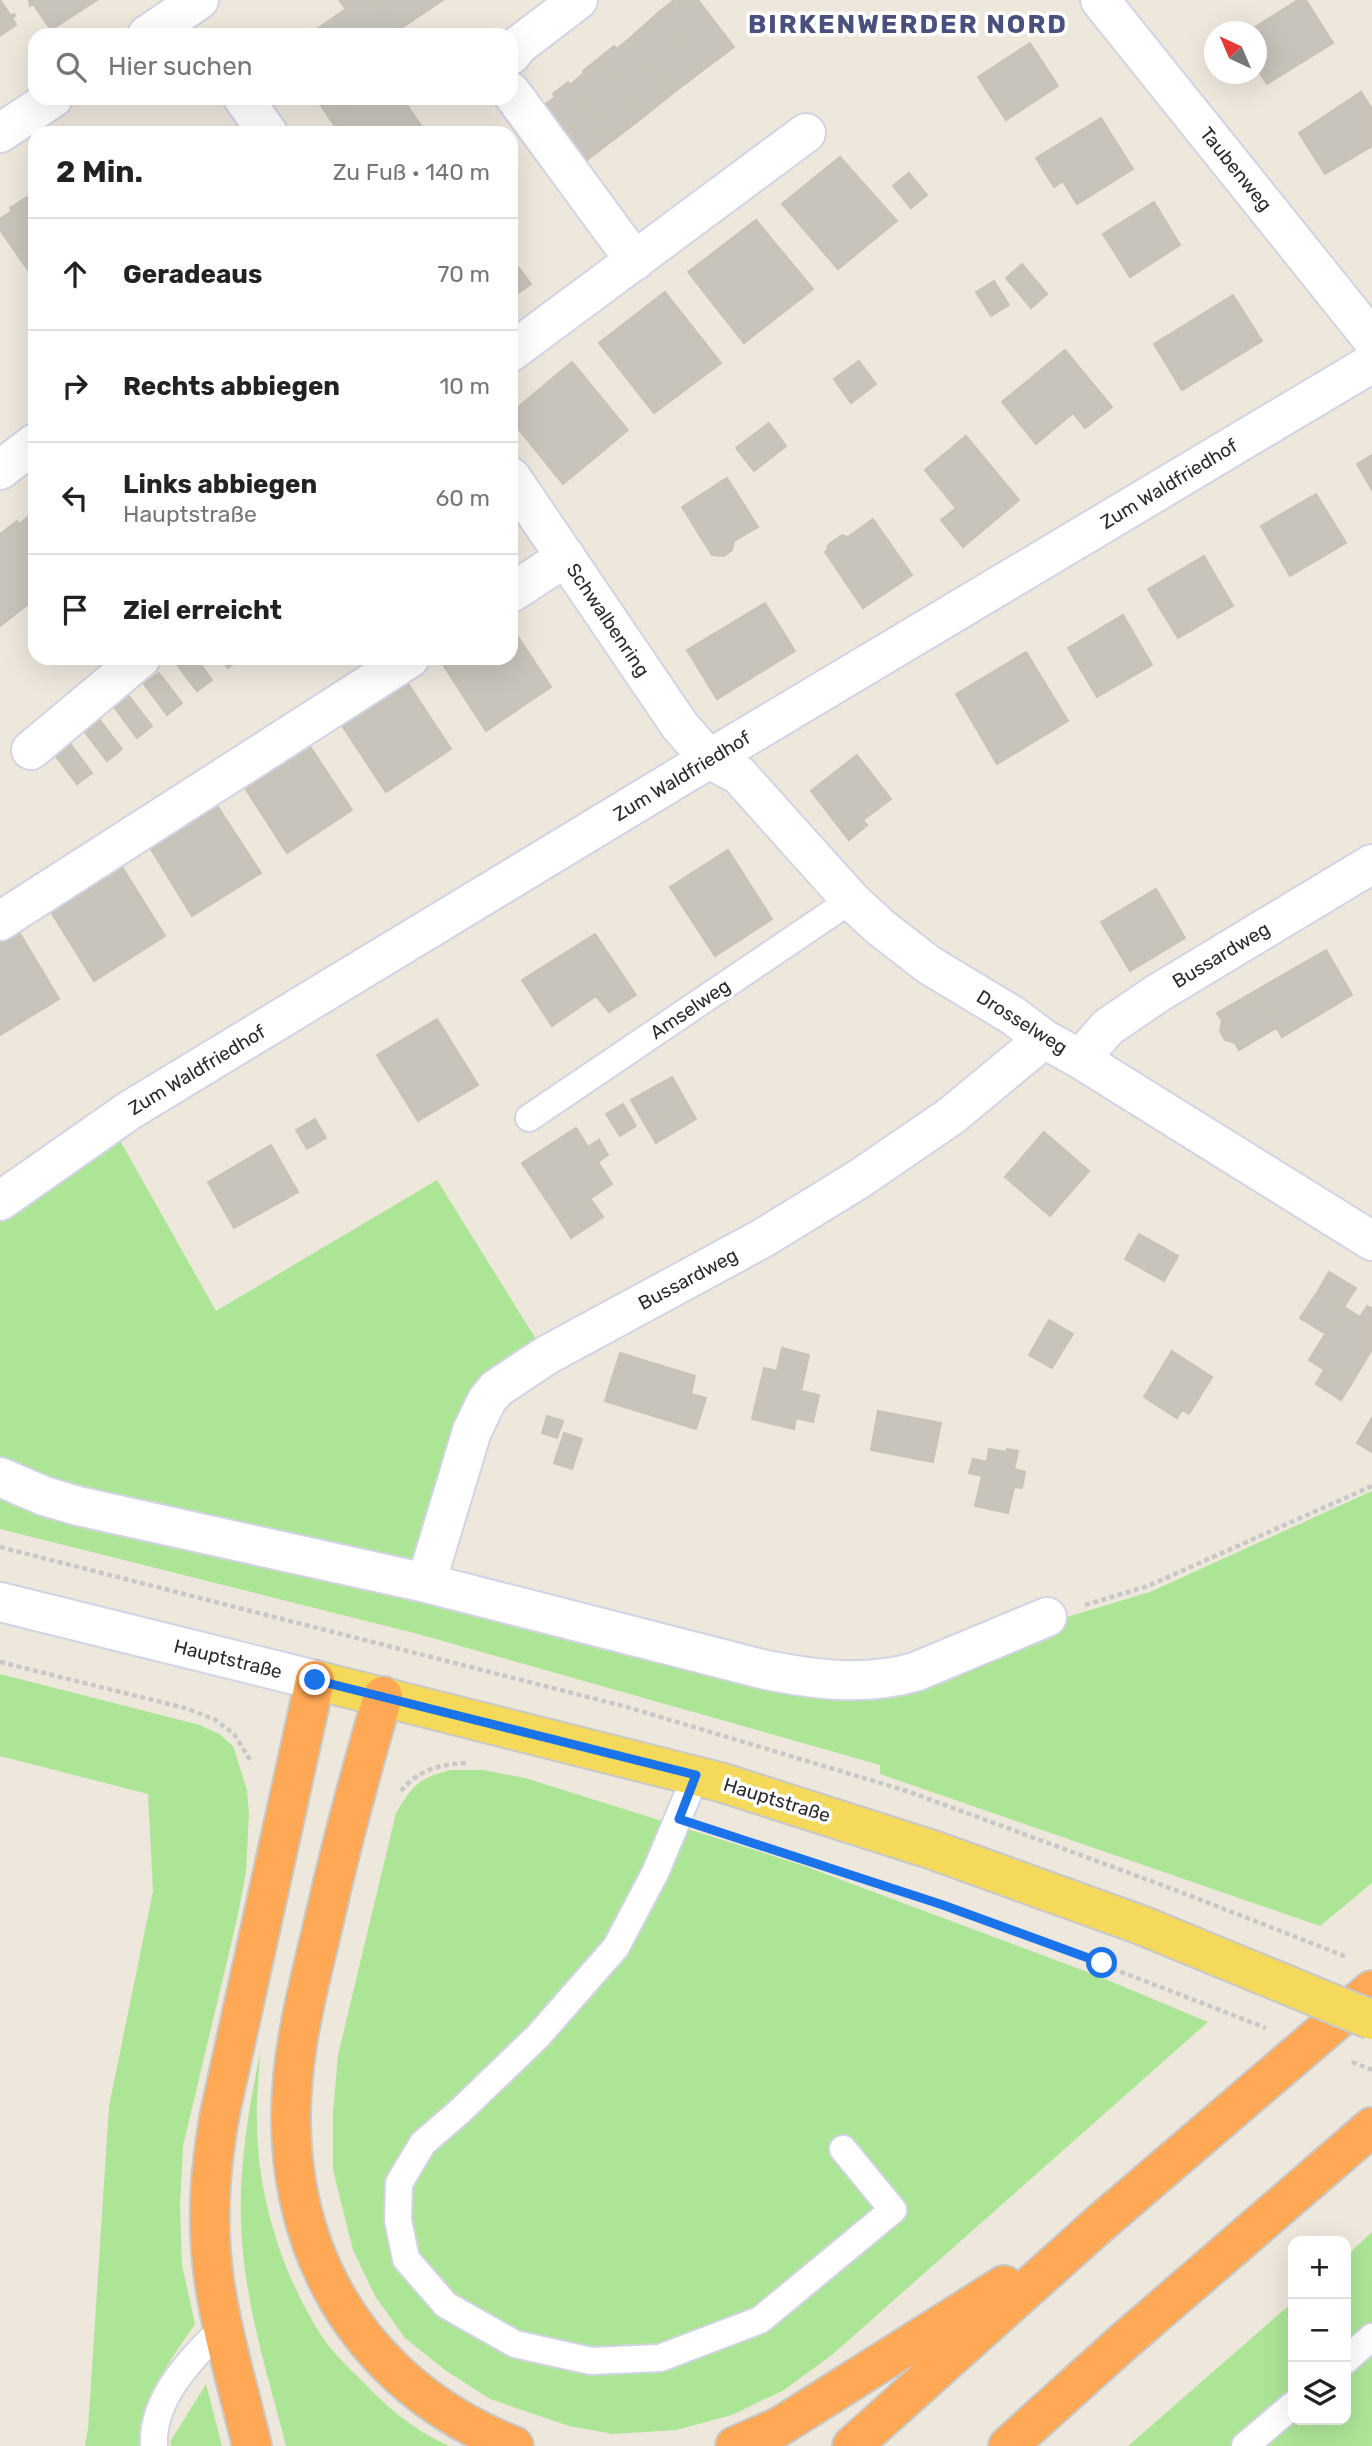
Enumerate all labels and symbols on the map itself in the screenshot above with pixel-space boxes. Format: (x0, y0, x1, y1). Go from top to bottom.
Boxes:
district label: BIRKENWERDER NORD (748, 9, 1068, 40)
north arrow (1204, 21, 1267, 84)
street label: Taubenweg (1195, 122, 1277, 216)
street label: Zum Waldfriedhof (1096, 434, 1242, 534)
street label: Schwalbenring (562, 559, 654, 681)
street label: Zum Waldfriedhof (609, 726, 755, 826)
street label: Bussardweg (1168, 917, 1274, 993)
street label: Amselweg (646, 974, 734, 1044)
street label: Drosselweg (972, 985, 1072, 1059)
street label: Zum Waldfriedhof (124, 1020, 270, 1120)
street label: Bussardweg (634, 1243, 742, 1315)
street label: Hauptstraße (172, 1634, 284, 1684)
route end (299, 1664, 330, 1695)
street label: Hauptstraße (721, 1773, 833, 1827)
route start (1086, 1947, 1117, 1978)

